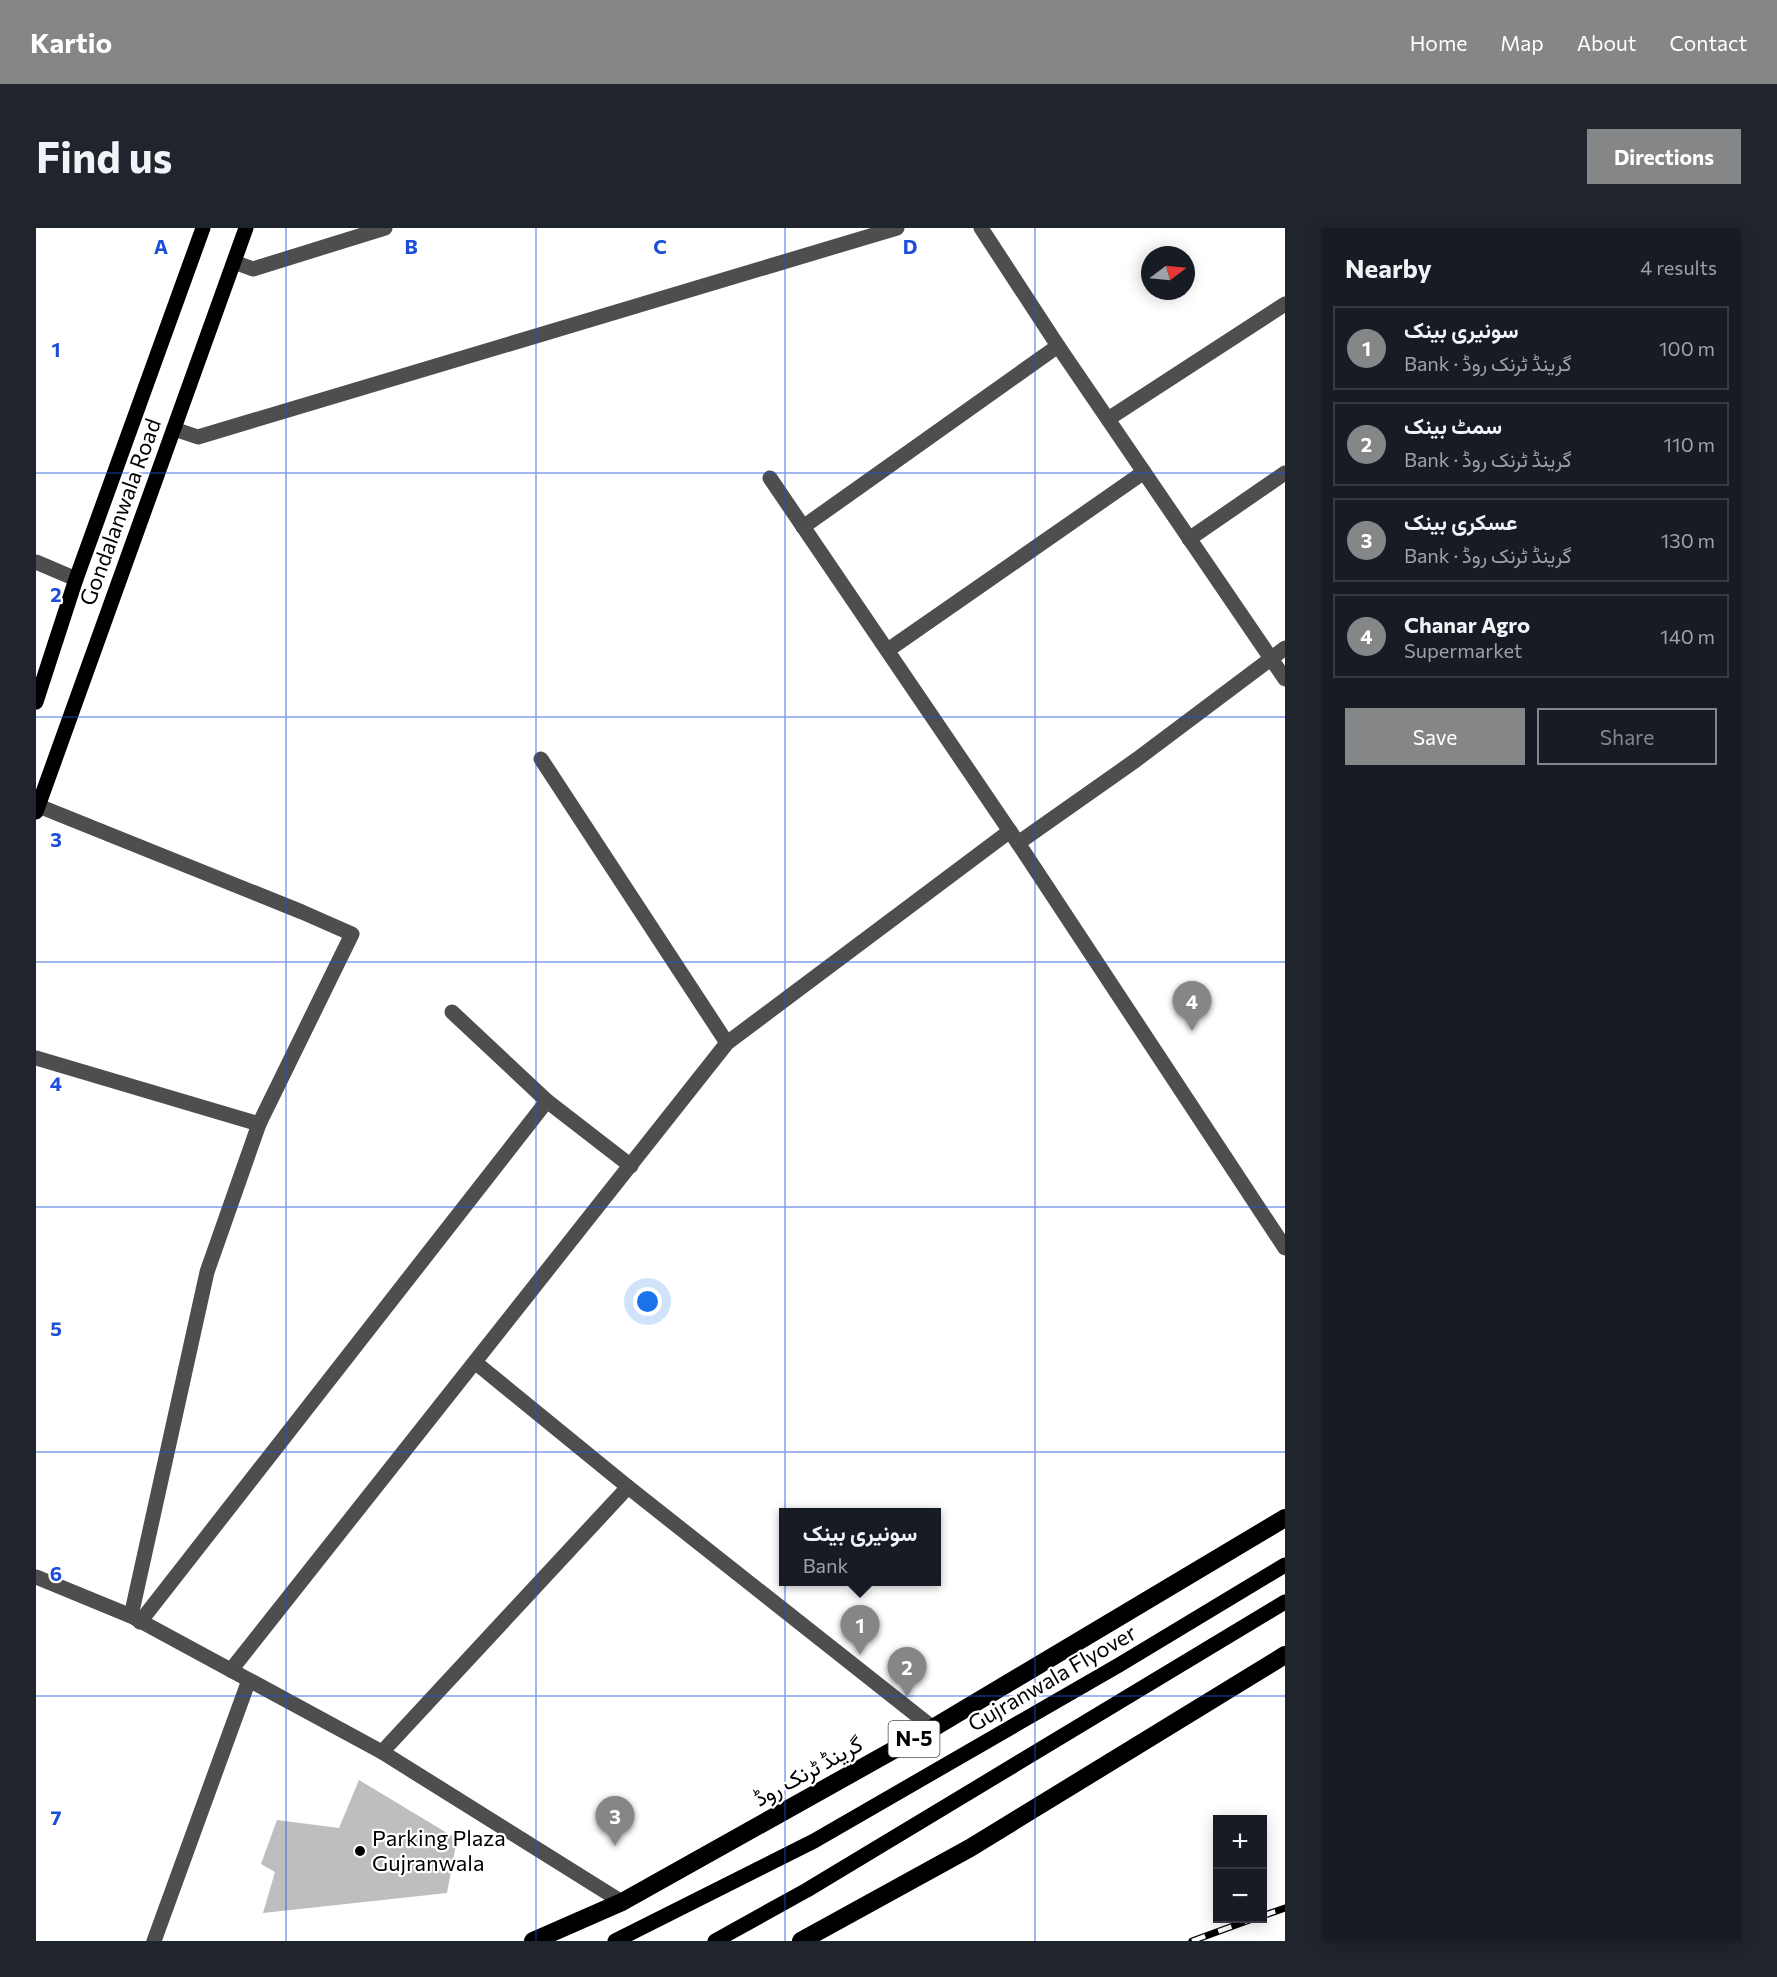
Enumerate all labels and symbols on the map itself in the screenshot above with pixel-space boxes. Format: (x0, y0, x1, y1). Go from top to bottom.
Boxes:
text: A (154, 234, 168, 258)
text: B (404, 234, 418, 258)
text: C (653, 234, 667, 258)
text: D (903, 234, 917, 258)
north arrow (1141, 246, 1195, 300)
text: 1 (51, 337, 61, 361)
street label: Gondalanwala Road (73, 415, 166, 609)
text: 2 (50, 582, 62, 606)
text: 3 (50, 827, 62, 851)
pin: 4 (1172, 982, 1212, 1031)
text: 4 (50, 1071, 62, 1095)
your location (633, 1287, 662, 1316)
text: 5 (50, 1316, 62, 1340)
text: 6 (50, 1561, 62, 1585)
pin: 1 (840, 1606, 880, 1655)
street label: Gujranwala Flyover (963, 1618, 1141, 1737)
pin: 2 (888, 1648, 926, 1697)
road number: N-5 (888, 1721, 940, 1757)
street label: گرینڈ ٹرنک روڈ (748, 1729, 868, 1812)
pin: 3 (596, 1796, 634, 1846)
text: 7 (51, 1805, 62, 1829)
place label: Parking Plaza Gujranwala (372, 1824, 506, 1876)
marker: Parking Plaza Gujranwala (353, 1844, 367, 1858)

